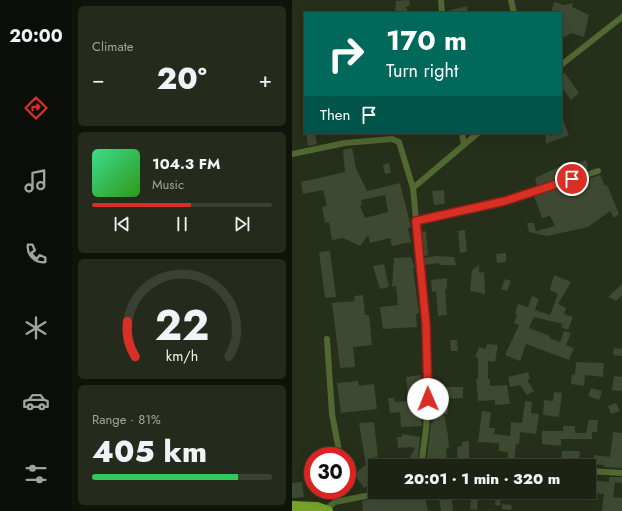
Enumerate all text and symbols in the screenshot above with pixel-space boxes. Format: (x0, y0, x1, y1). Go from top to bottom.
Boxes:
text: 170 m (386, 20, 467, 61)
text: 20:00 (9, 23, 63, 49)
icon: right (320, 28, 372, 80)
text: Climate (92, 37, 133, 56)
text: 20° (157, 57, 207, 100)
text: Turn right (386, 58, 458, 84)
text: − (92, 63, 105, 95)
text: + (258, 63, 272, 95)
icon: directions (22, 94, 50, 122)
text: Then (320, 104, 350, 126)
icon: arrive (358, 104, 380, 126)
text: 104.3 FM (152, 153, 220, 175)
pin (555, 162, 589, 196)
icon: music (22, 167, 50, 195)
icon: arrive (561, 168, 583, 190)
text: Music (152, 175, 184, 194)
icon: previous (111, 213, 133, 235)
icon: pause (171, 213, 193, 235)
icon: next (231, 213, 253, 235)
icon: phone (22, 240, 50, 268)
text: 22 (155, 294, 209, 355)
icon: climate (22, 314, 50, 342)
text: km/h (166, 345, 198, 365)
position arrow (407, 378, 449, 420)
icon: car (22, 387, 50, 415)
text: Range · 81% (92, 410, 161, 429)
text: 405 km (92, 430, 207, 473)
speed limit sign: 30 (304, 447, 356, 499)
icon: filters (22, 460, 50, 488)
text: 20:01 · 1 min · 320 m (404, 468, 560, 490)

